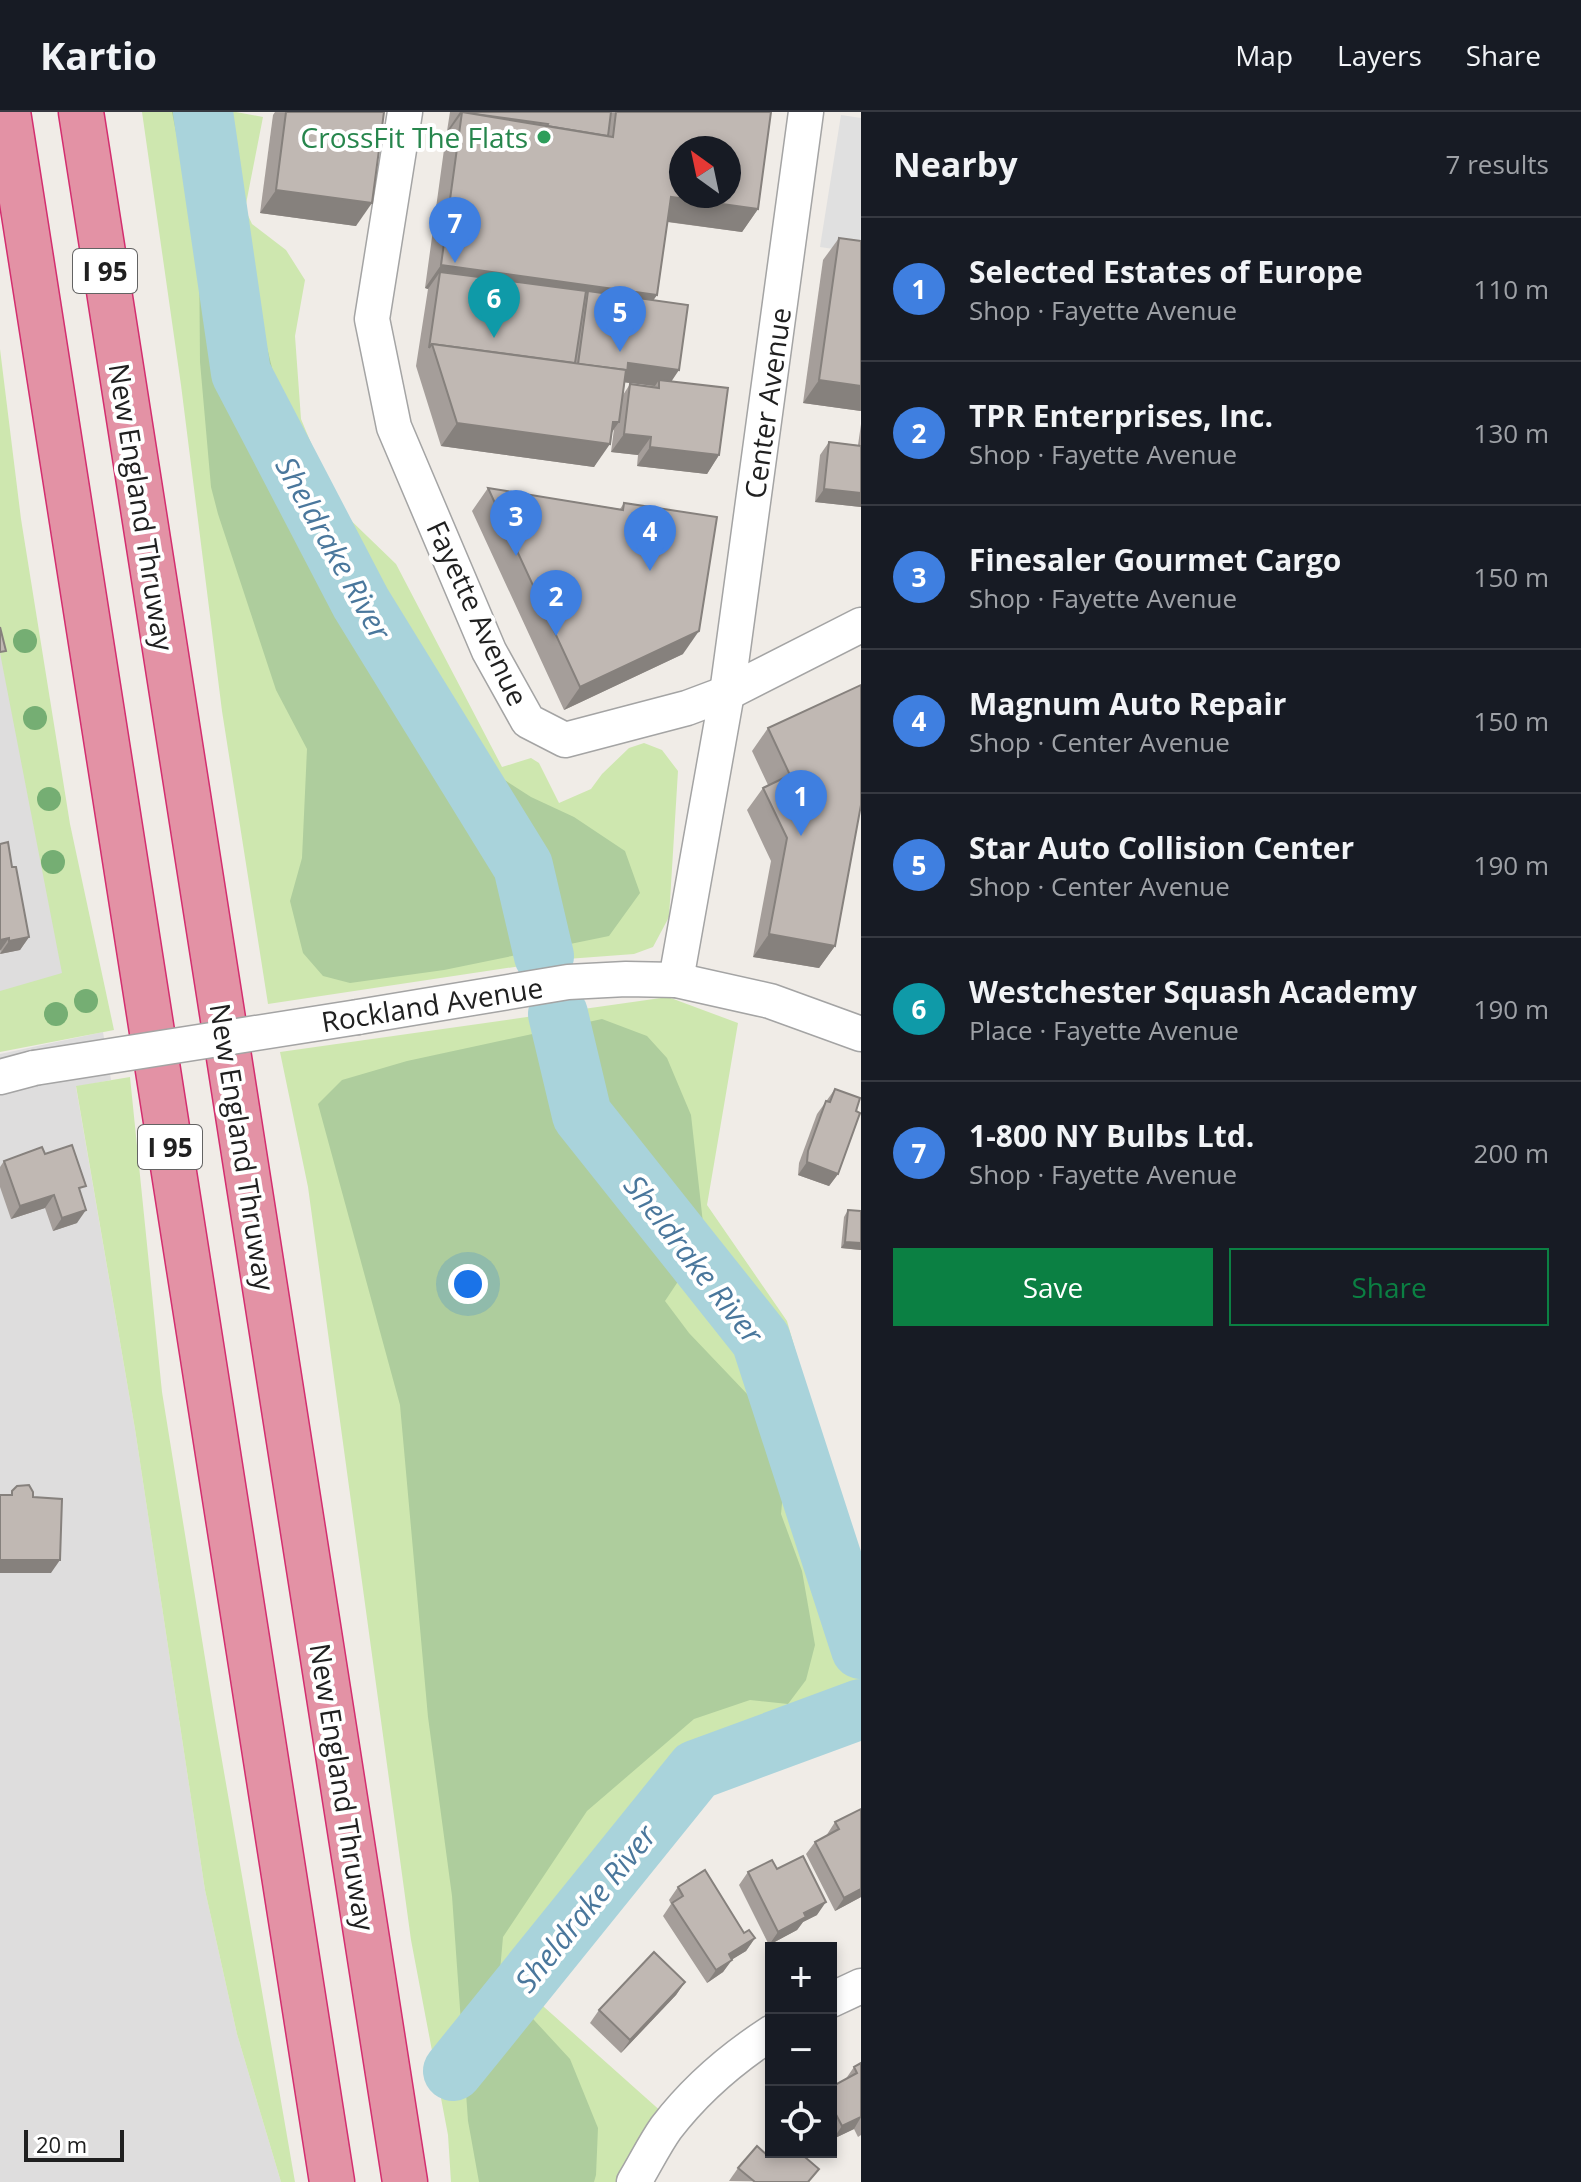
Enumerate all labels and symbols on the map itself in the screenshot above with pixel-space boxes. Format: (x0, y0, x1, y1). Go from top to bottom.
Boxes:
place label: CrossFit The Flats (301, 118, 528, 156)
marker: CrossFit The Flats (535, 128, 553, 146)
north arrow (669, 136, 741, 208)
pin: 7 (429, 197, 481, 263)
road number: I 95 (73, 249, 137, 293)
pin: 6 (468, 272, 520, 338)
pin: 5 (594, 286, 646, 352)
street label: Center Avenue (735, 305, 799, 501)
street label: New England Thruway (101, 361, 184, 654)
water label: Sheldrake River (267, 449, 402, 648)
pin: 3 (490, 490, 542, 556)
pin: 4 (624, 505, 676, 571)
street label: Fayette Avenue (418, 514, 538, 712)
pin: 2 (530, 570, 582, 636)
pin: 1 (775, 770, 827, 836)
street label: Rockland Avenue (318, 968, 546, 1040)
street label: New England Thruway (202, 1001, 285, 1294)
road number: I 95 (138, 1125, 202, 1169)
water label: Sheldrake River (615, 1166, 774, 1353)
your location (448, 1264, 488, 1304)
street label: New England Thruway (302, 1641, 385, 1934)
water label: Sheldrake River (505, 1815, 666, 2000)
scale bar (24, 2126, 124, 2162)

